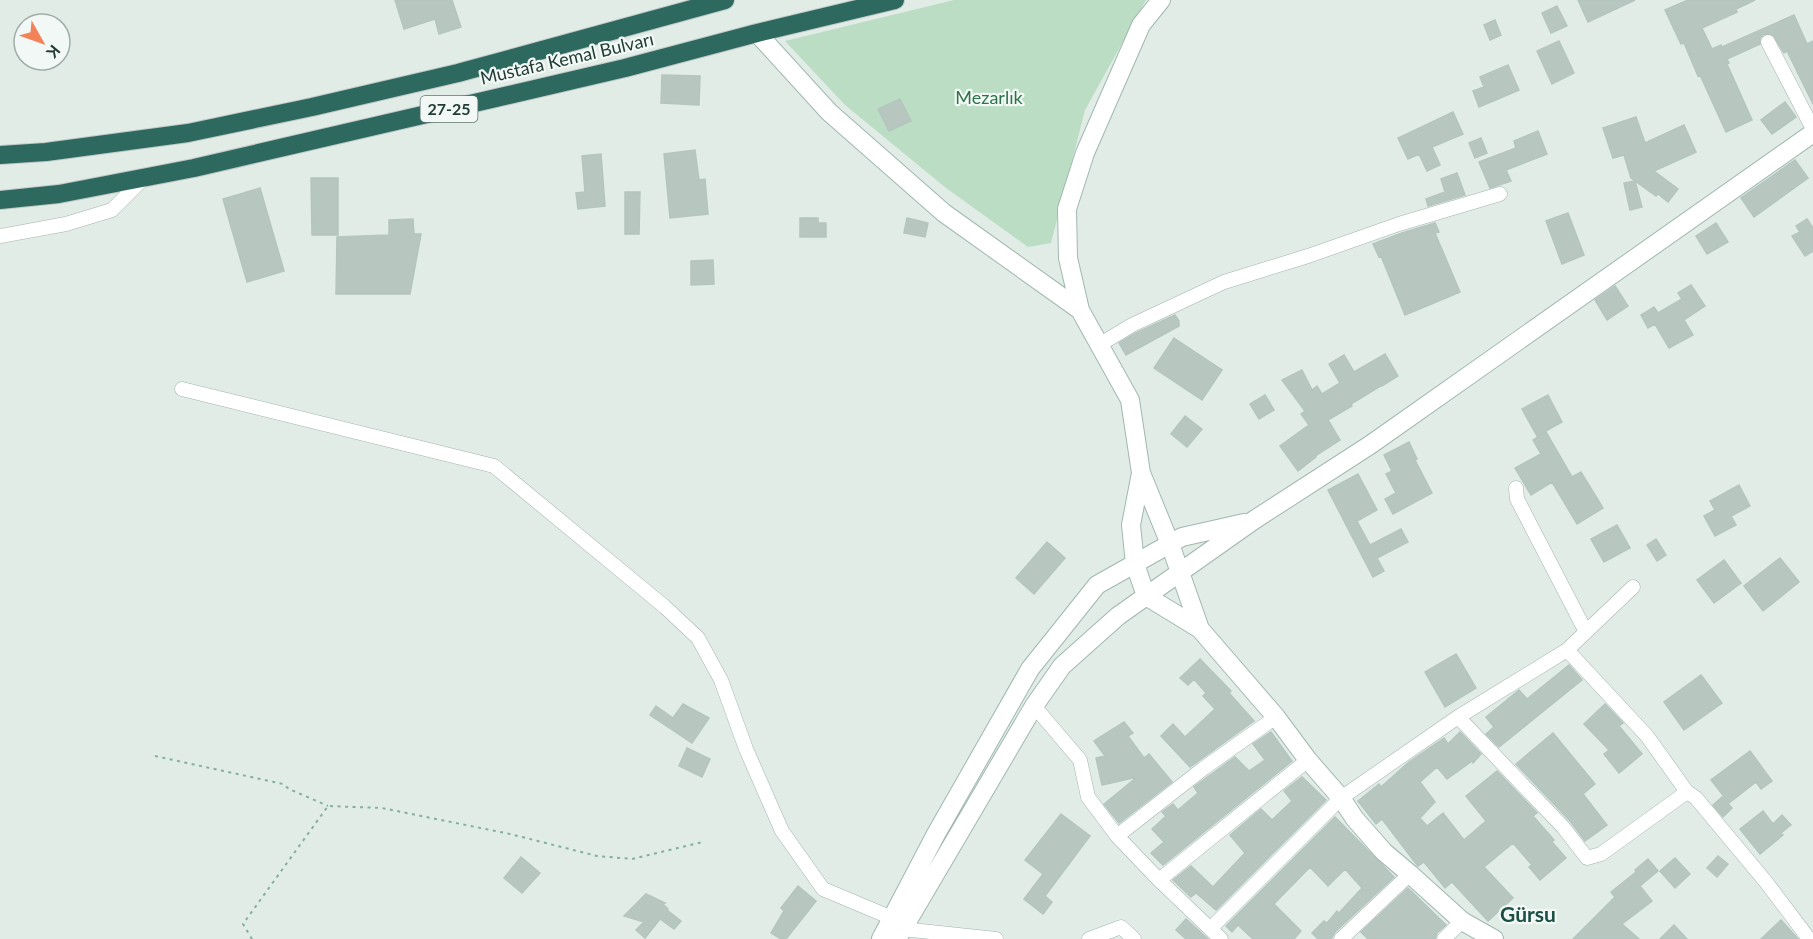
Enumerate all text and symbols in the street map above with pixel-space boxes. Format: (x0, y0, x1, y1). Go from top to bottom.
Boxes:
north arrow (12, 12, 72, 72)
street label: Mustafa Kemal Bulvarı (478, 27, 656, 89)
text: K (42, 42, 65, 63)
park label: Mezarlık (955, 86, 1024, 108)
road number: 27-25 (420, 96, 478, 122)
district label: Gürsu (1500, 901, 1556, 926)

